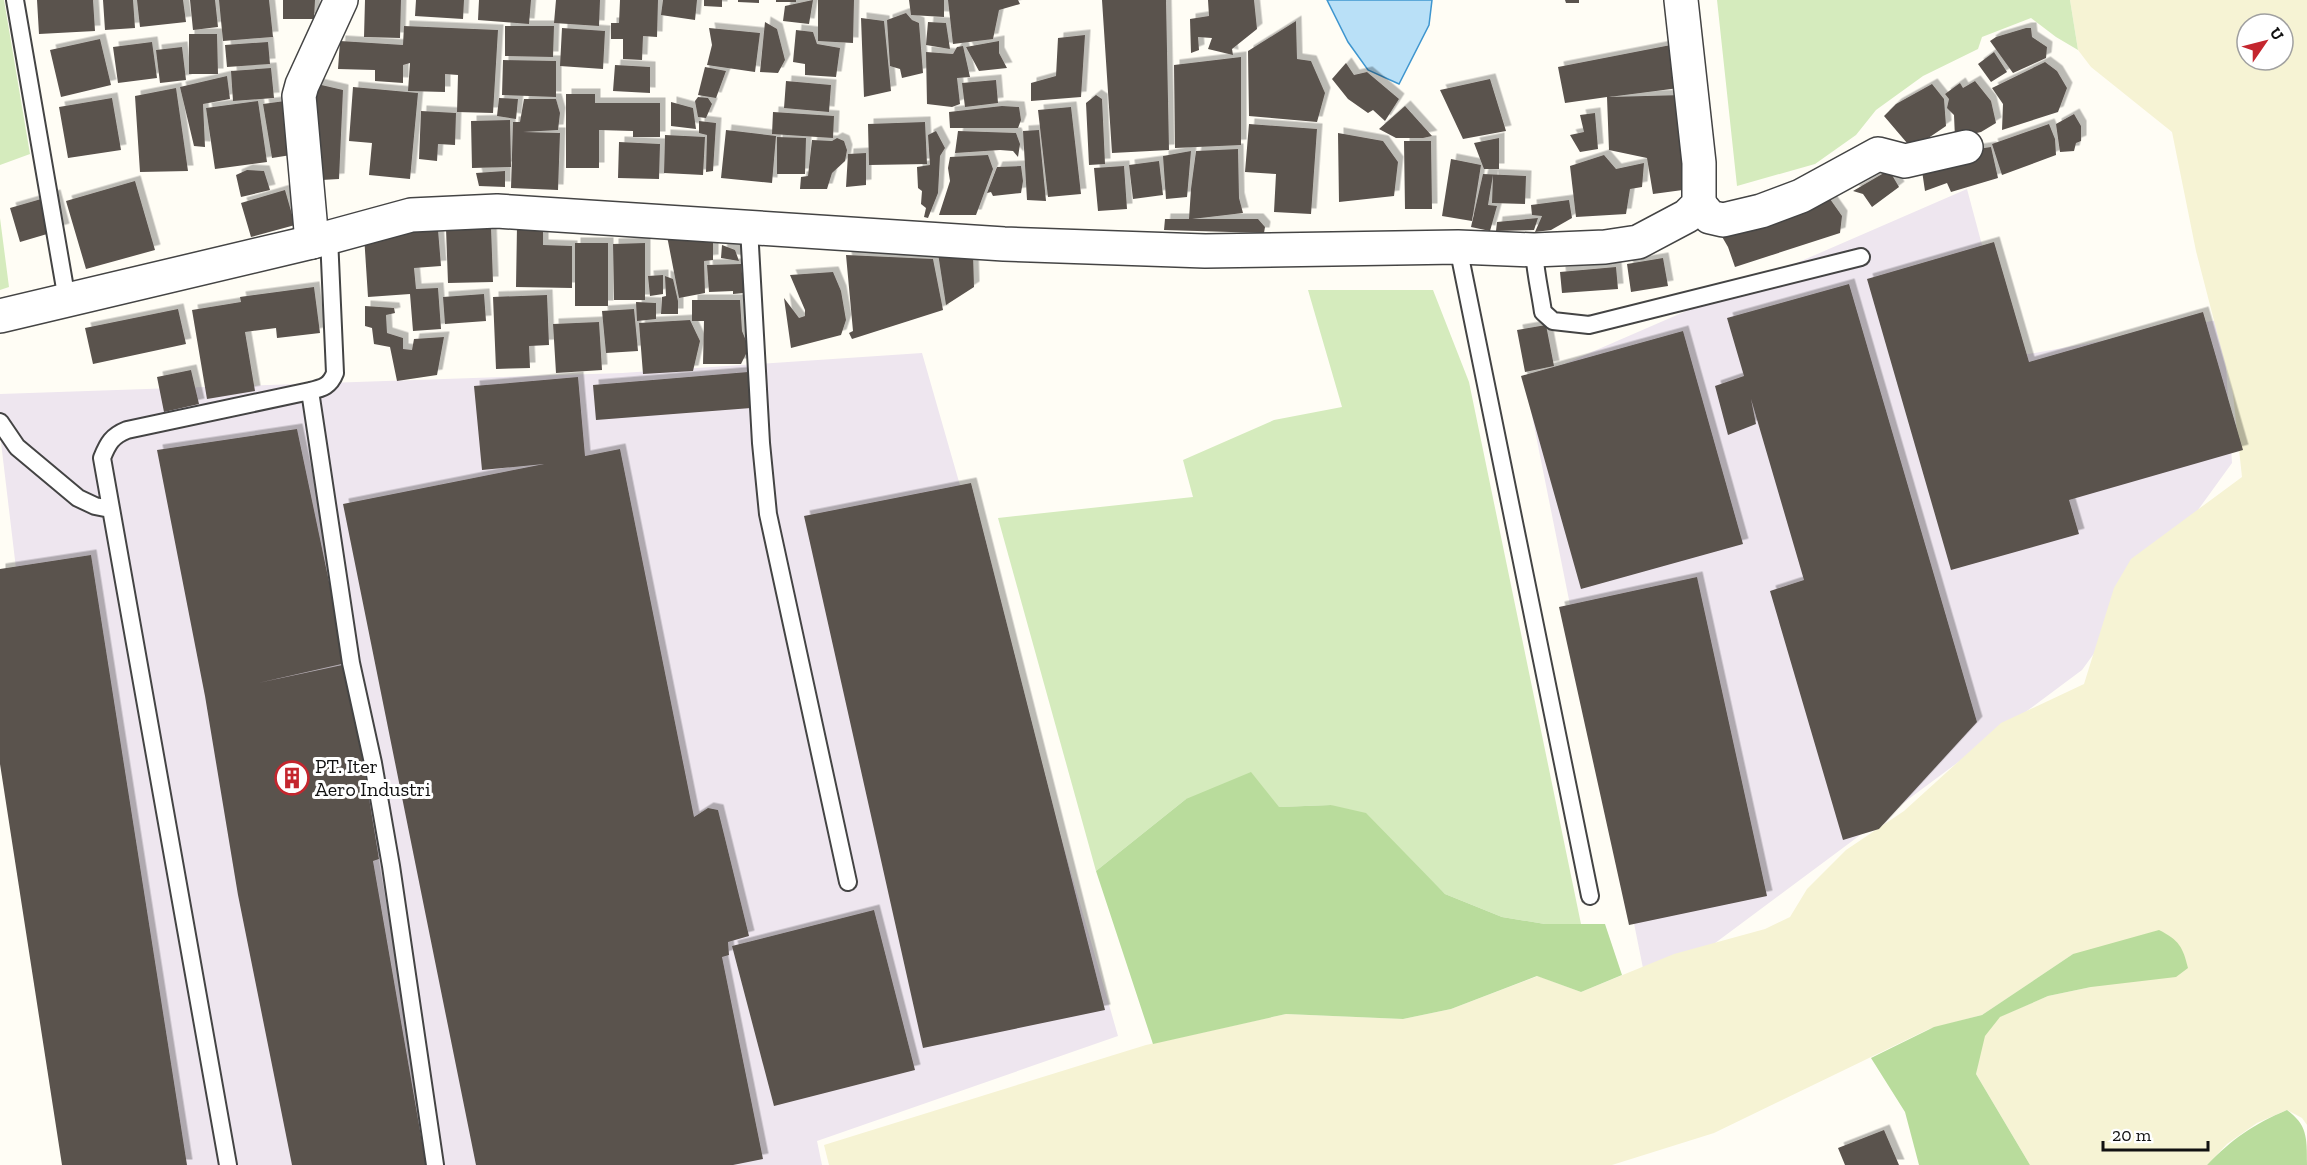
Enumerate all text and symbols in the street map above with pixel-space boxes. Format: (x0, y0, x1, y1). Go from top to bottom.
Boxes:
north arrow (2235, 12, 2295, 72)
text: U (2266, 24, 2288, 44)
place label: PT. Iter Aero Industri (315, 754, 431, 801)
building icon: PT. Iter Aero Industri (274, 760, 310, 796)
scale bar (2103, 1114, 2208, 1152)
text: 20 m (2112, 1124, 2152, 1146)

